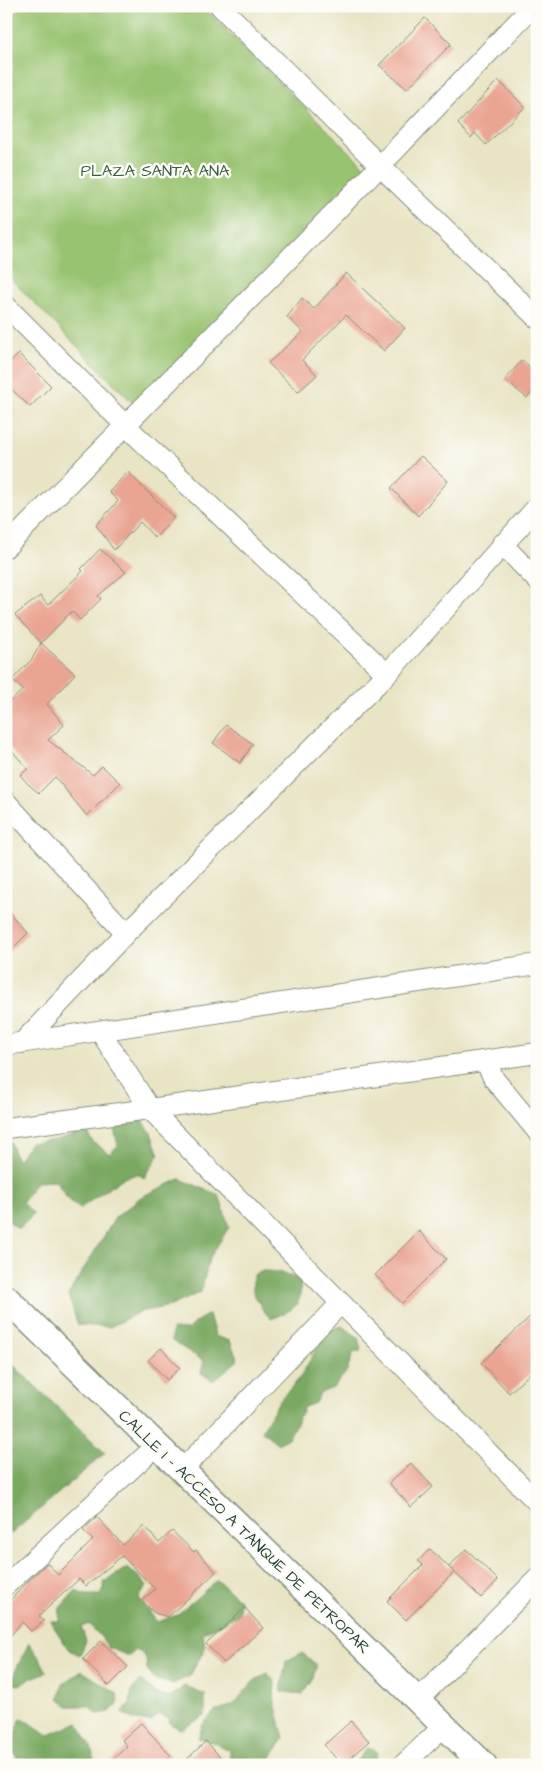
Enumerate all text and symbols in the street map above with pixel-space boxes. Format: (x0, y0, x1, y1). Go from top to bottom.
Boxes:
park label: PLAZA SANTA ANA (81, 160, 229, 182)
street label: CALLE 1 - ACCESO A TANQUE DE PETROPAR (114, 1405, 375, 1659)

